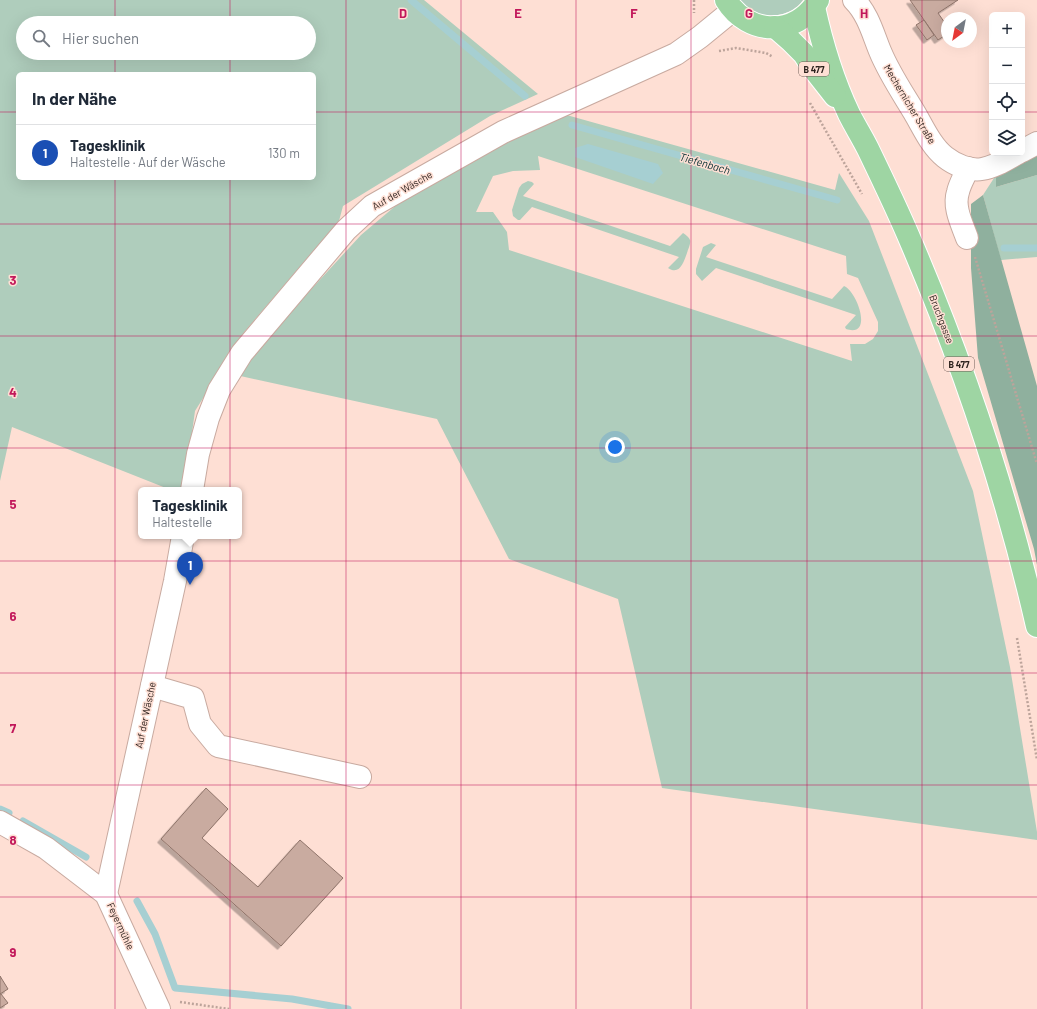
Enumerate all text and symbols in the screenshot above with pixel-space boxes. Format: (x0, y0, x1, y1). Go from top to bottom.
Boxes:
text: D (399, 5, 407, 21)
text: E (514, 5, 522, 21)
text: F (630, 5, 638, 21)
text: G (745, 5, 753, 21)
text: H (860, 5, 868, 21)
north arrow (941, 12, 977, 48)
map controls (989, 12, 1025, 156)
button: + (989, 12, 1025, 48)
search box (16, 16, 316, 60)
icon: search (30, 27, 52, 49)
text: Hier suchen (62, 29, 139, 47)
button: − (989, 48, 1025, 84)
road number: B 477 (799, 62, 829, 76)
street label: Mechernicher Straße (882, 62, 938, 146)
button: locate (989, 84, 1025, 120)
text: In der Nähe (32, 88, 117, 108)
button: layers (989, 120, 1025, 156)
text: Tagesklinik (70, 136, 146, 154)
text: 1 (43, 145, 47, 161)
text: 130 m (268, 145, 300, 161)
water label: Tiefenbach (678, 150, 732, 176)
text: Haltestelle · Auf der Wäsche (70, 154, 226, 170)
street label: Auf der Wäsche (370, 168, 434, 212)
text: 3 (9, 272, 17, 288)
street label: Bruchgasse (927, 293, 957, 345)
road number: B 477 (944, 357, 974, 371)
text: 4 (9, 384, 17, 400)
your location (605, 437, 625, 457)
popup (138, 487, 242, 539)
text: 5 (9, 496, 17, 512)
text: Tagesklinik (152, 496, 228, 514)
text: Haltestelle (152, 514, 212, 530)
pin: 1 (177, 552, 203, 585)
text: 6 (10, 608, 17, 624)
street label: Auf der Wäsche (132, 681, 158, 749)
text: 7 (10, 720, 17, 736)
text: 8 (9, 832, 17, 848)
street label: Feyermühle (105, 901, 137, 951)
text: 9 (10, 944, 17, 960)

